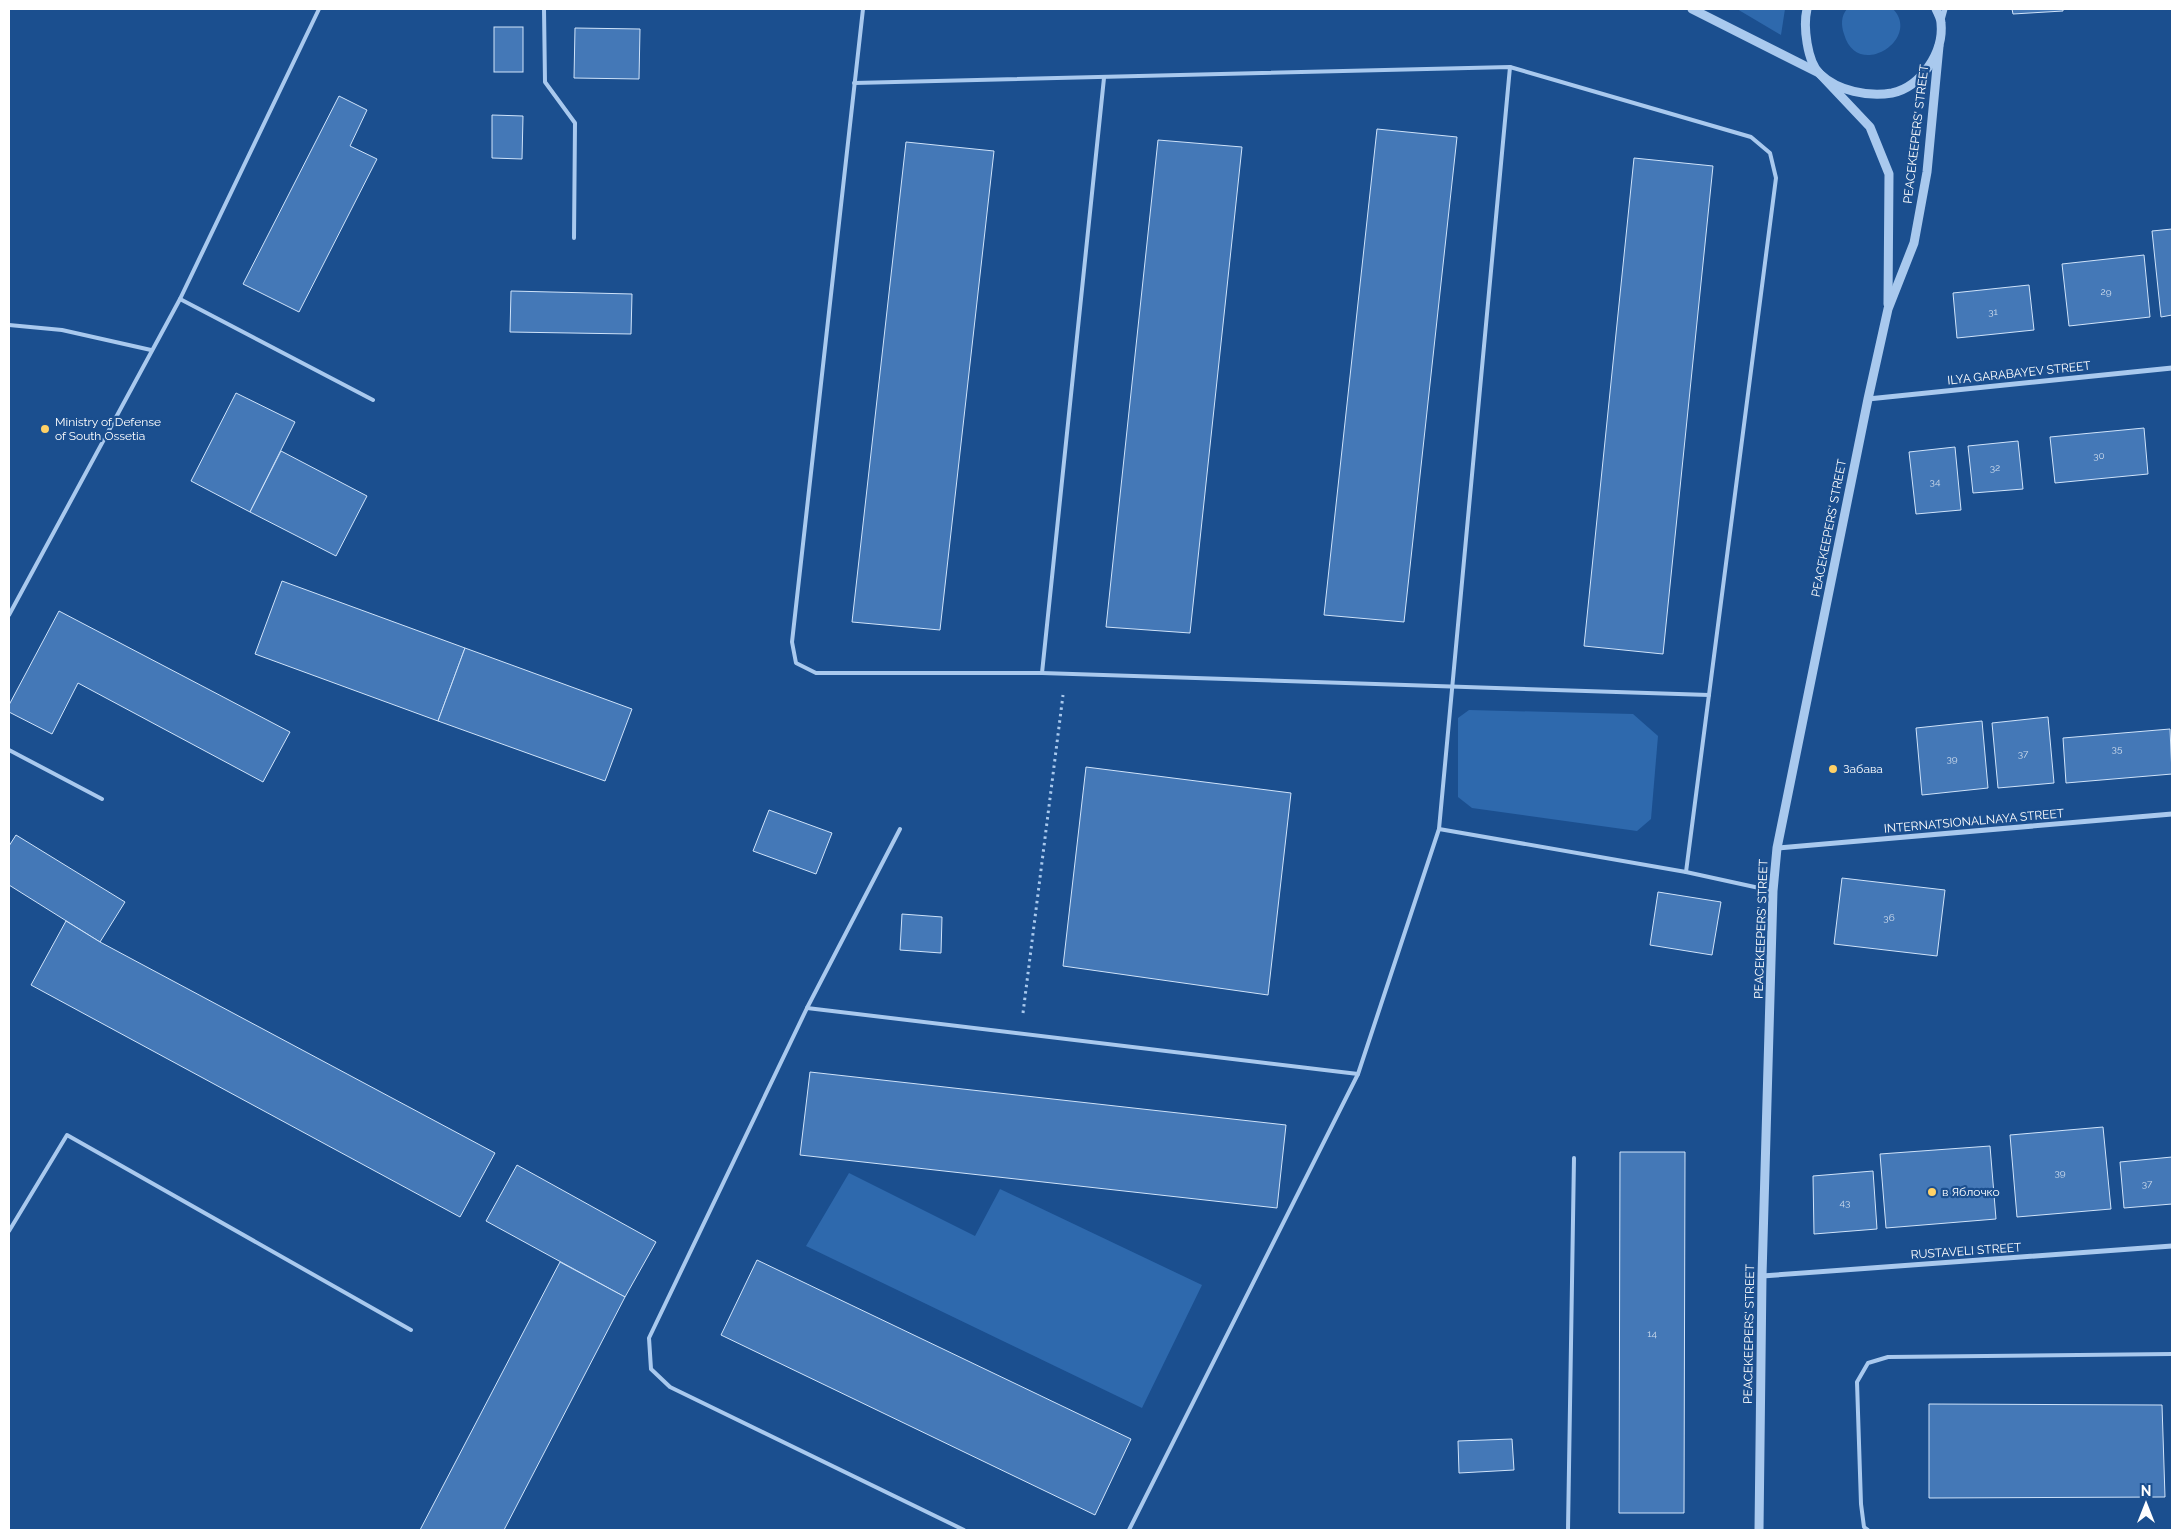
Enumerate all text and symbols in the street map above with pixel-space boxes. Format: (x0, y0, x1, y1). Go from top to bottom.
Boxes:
street label: PEACEKEEPERS' STREET (1901, 63, 1932, 204)
house number: 29 (2100, 286, 2112, 297)
house number: 31 (1988, 306, 1999, 317)
street label: ILYA GARABAYEV STREET (1947, 358, 2092, 387)
place label: Ministry of Defense of South Ossetia (55, 415, 161, 443)
marker: Ministry of Defense of South Ossetia (39, 423, 51, 435)
house number: 30 (2093, 450, 2105, 461)
street label: PEACEKEEPERS' STREET (1809, 457, 1849, 598)
house number: 32 (1990, 462, 2000, 473)
house number: 34 (1930, 476, 1941, 487)
house number: 35 (2112, 743, 2123, 754)
house number: 37 (2018, 748, 2029, 759)
house number: 39 (1946, 753, 1958, 764)
place label: Забава (1843, 762, 1883, 776)
marker: Забава (1827, 763, 1839, 775)
street label: INTERNATSIONALNAYA STREET (1883, 806, 2065, 836)
street label: PEACEKEEPERS' STREET (1752, 858, 1770, 999)
house number: 36 (1883, 912, 1895, 923)
house number: 39 (2054, 1167, 2066, 1178)
house number: 37 (2142, 1178, 2153, 1189)
place label: в Яблочко (1942, 1185, 2000, 1199)
marker: в Яблочко (1926, 1186, 1938, 1198)
house number: 43 (1840, 1197, 1850, 1208)
street label: RUSTAVELI STREET (1910, 1240, 2022, 1262)
street label: PEACEKEEPERS' STREET (1741, 1263, 1757, 1404)
house number: 14 (1647, 1328, 1657, 1339)
north arrow (2121, 1479, 2171, 1529)
text: N (2141, 1483, 2151, 1499)

